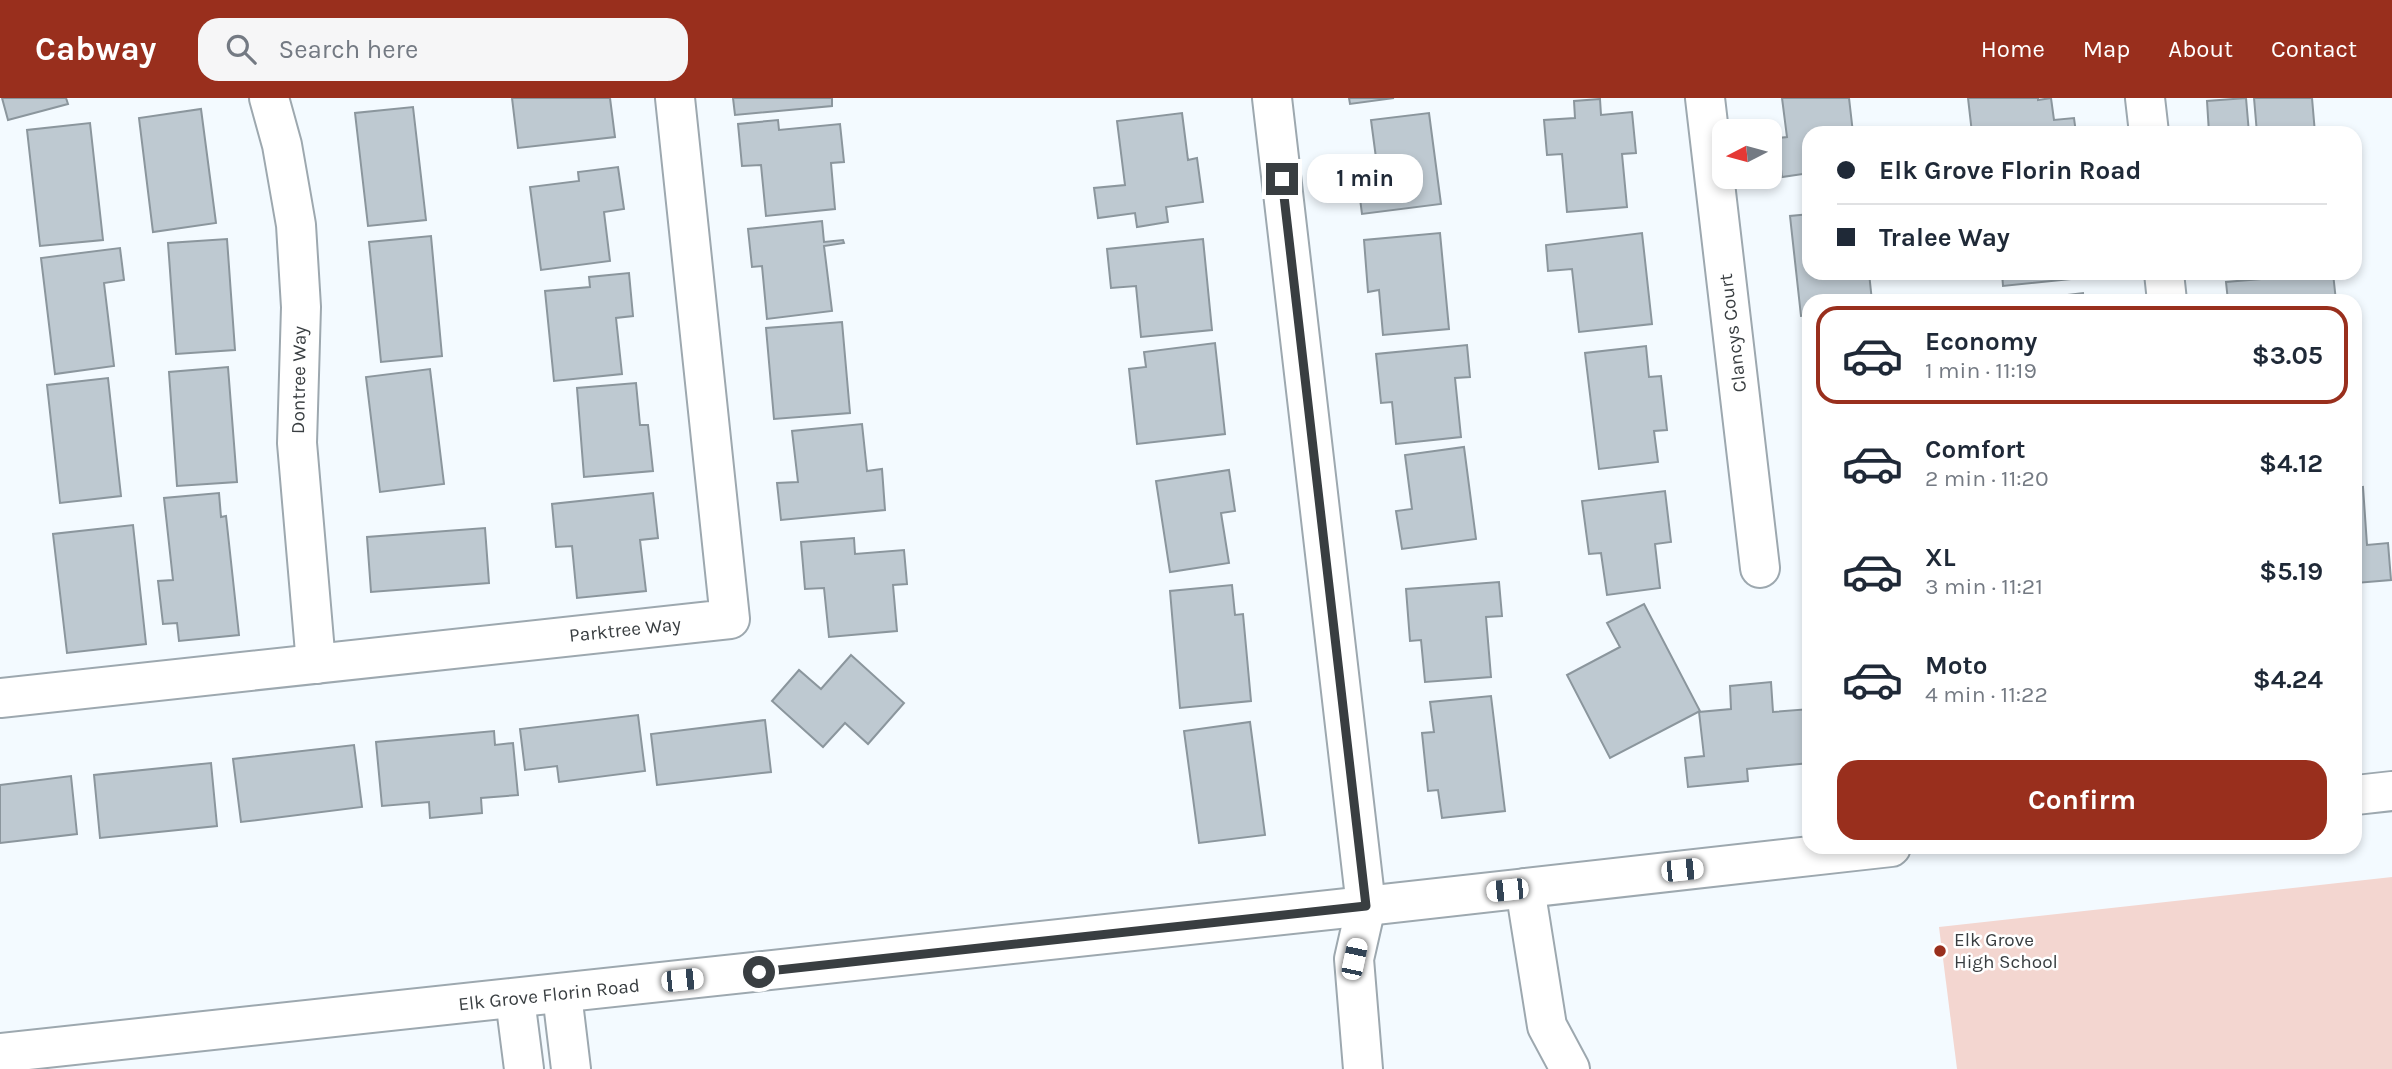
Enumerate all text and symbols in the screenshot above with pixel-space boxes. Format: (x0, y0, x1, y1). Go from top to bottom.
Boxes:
search box (198, 18, 688, 81)
text: Cabway (35, 30, 156, 68)
icon: search (222, 30, 260, 68)
text: Search here (278, 34, 418, 65)
text: Home (1981, 35, 2045, 63)
text: Map (2083, 35, 2130, 63)
text: About (2168, 35, 2233, 63)
text: Contact (2271, 35, 2357, 63)
north arrow (1712, 119, 1782, 189)
map controls (1712, 119, 1782, 189)
callout: 1 min (1306, 154, 1422, 204)
text: Elk Grove Florin Road (1879, 155, 2141, 186)
route end (1266, 163, 1298, 195)
text: 1 min (1336, 165, 1394, 192)
text: Tralee Way (1879, 222, 2010, 253)
street label: Clancys Court (1715, 272, 1751, 394)
icon: car (1841, 324, 1904, 387)
street label: Dontree Way (287, 326, 311, 434)
text: Economy (1925, 326, 2037, 357)
text: $3.05 (2252, 340, 2323, 371)
text: 1 min · 11:19 (1925, 357, 2037, 384)
icon: car (1841, 432, 1904, 495)
text: Comfort (1925, 434, 2026, 465)
text: $4.12 (2259, 448, 2323, 479)
text: 2 min · 11:20 (1925, 465, 2049, 492)
icon: car (1841, 540, 1904, 603)
text: XL (1925, 542, 1956, 573)
text: $5.19 (2259, 556, 2323, 587)
text: 3 min · 11:21 (1925, 573, 2043, 600)
street label: Parktree Way (568, 613, 682, 647)
icon: car (1841, 648, 1904, 711)
text: Moto (1925, 650, 1987, 681)
text: $4.24 (2253, 664, 2323, 695)
text: 4 min · 11:22 (1925, 681, 2048, 708)
button: Confirm (1837, 760, 2327, 840)
car (1661, 857, 1704, 883)
car (1486, 877, 1529, 903)
place label: Elk Grove High School (1954, 929, 2058, 973)
car (1340, 936, 1369, 982)
marker: Elk Grove High School (1932, 943, 1948, 959)
route start (743, 956, 775, 988)
car (661, 967, 704, 993)
street label: Elk Grove Florin Road (457, 975, 641, 1015)

